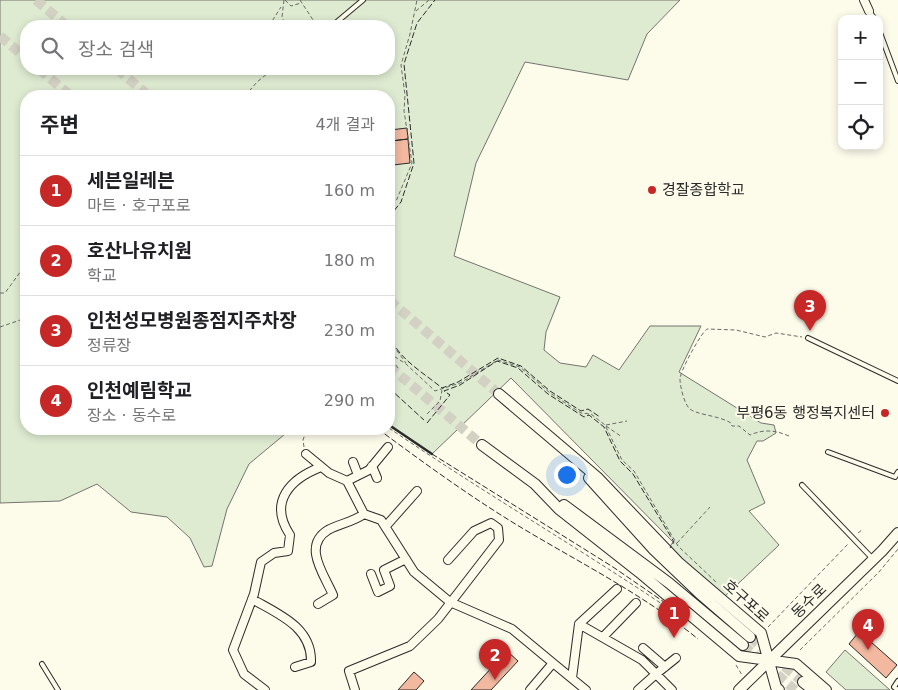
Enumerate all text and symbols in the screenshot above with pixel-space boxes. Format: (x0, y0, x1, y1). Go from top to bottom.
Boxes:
map controls (838, 15, 883, 150)
button: + (838, 15, 883, 60)
search box (20, 20, 395, 75)
icon: search (38, 34, 66, 62)
text: 장소 검색 (78, 38, 154, 60)
button: − (838, 60, 883, 105)
button: locate (838, 105, 883, 150)
text: 주변 (40, 113, 79, 137)
text: 4개 결과 (316, 115, 375, 134)
text: 세븐일레븐 (87, 169, 174, 191)
text: 1 (50, 181, 62, 200)
text: 160 m (324, 181, 375, 200)
place label: 경잘종합학교 (662, 181, 745, 199)
marker: 경잘종합학교 (646, 184, 658, 196)
text: 마트 · 호구포로 (87, 196, 191, 215)
text: 호산나유치원 (87, 239, 192, 261)
text: 2 (50, 251, 62, 270)
text: 180 m (324, 251, 375, 270)
text: 학교 (87, 266, 116, 285)
pin: 3 (794, 290, 826, 331)
text: 인천성모병원종점지주차장 (87, 309, 297, 331)
text: 3 (50, 321, 62, 340)
text: 230 m (324, 321, 375, 340)
text: 정류장 (87, 336, 131, 355)
text: 인천예림학교 (87, 379, 192, 401)
text: 4 (50, 391, 62, 410)
text: 290 m (324, 391, 375, 410)
place label: 부평6동 행정복지센터 (736, 404, 875, 422)
text: 장소 · 동수로 (87, 406, 176, 425)
marker: 부평6동 행정복지센터 (879, 407, 891, 419)
your location (554, 462, 580, 488)
street label: 호구포로 (719, 576, 773, 626)
street label: 동수로 (788, 580, 830, 622)
pin: 1 (658, 597, 690, 638)
pin: 4 (852, 609, 884, 650)
pin: 2 (479, 639, 511, 680)

